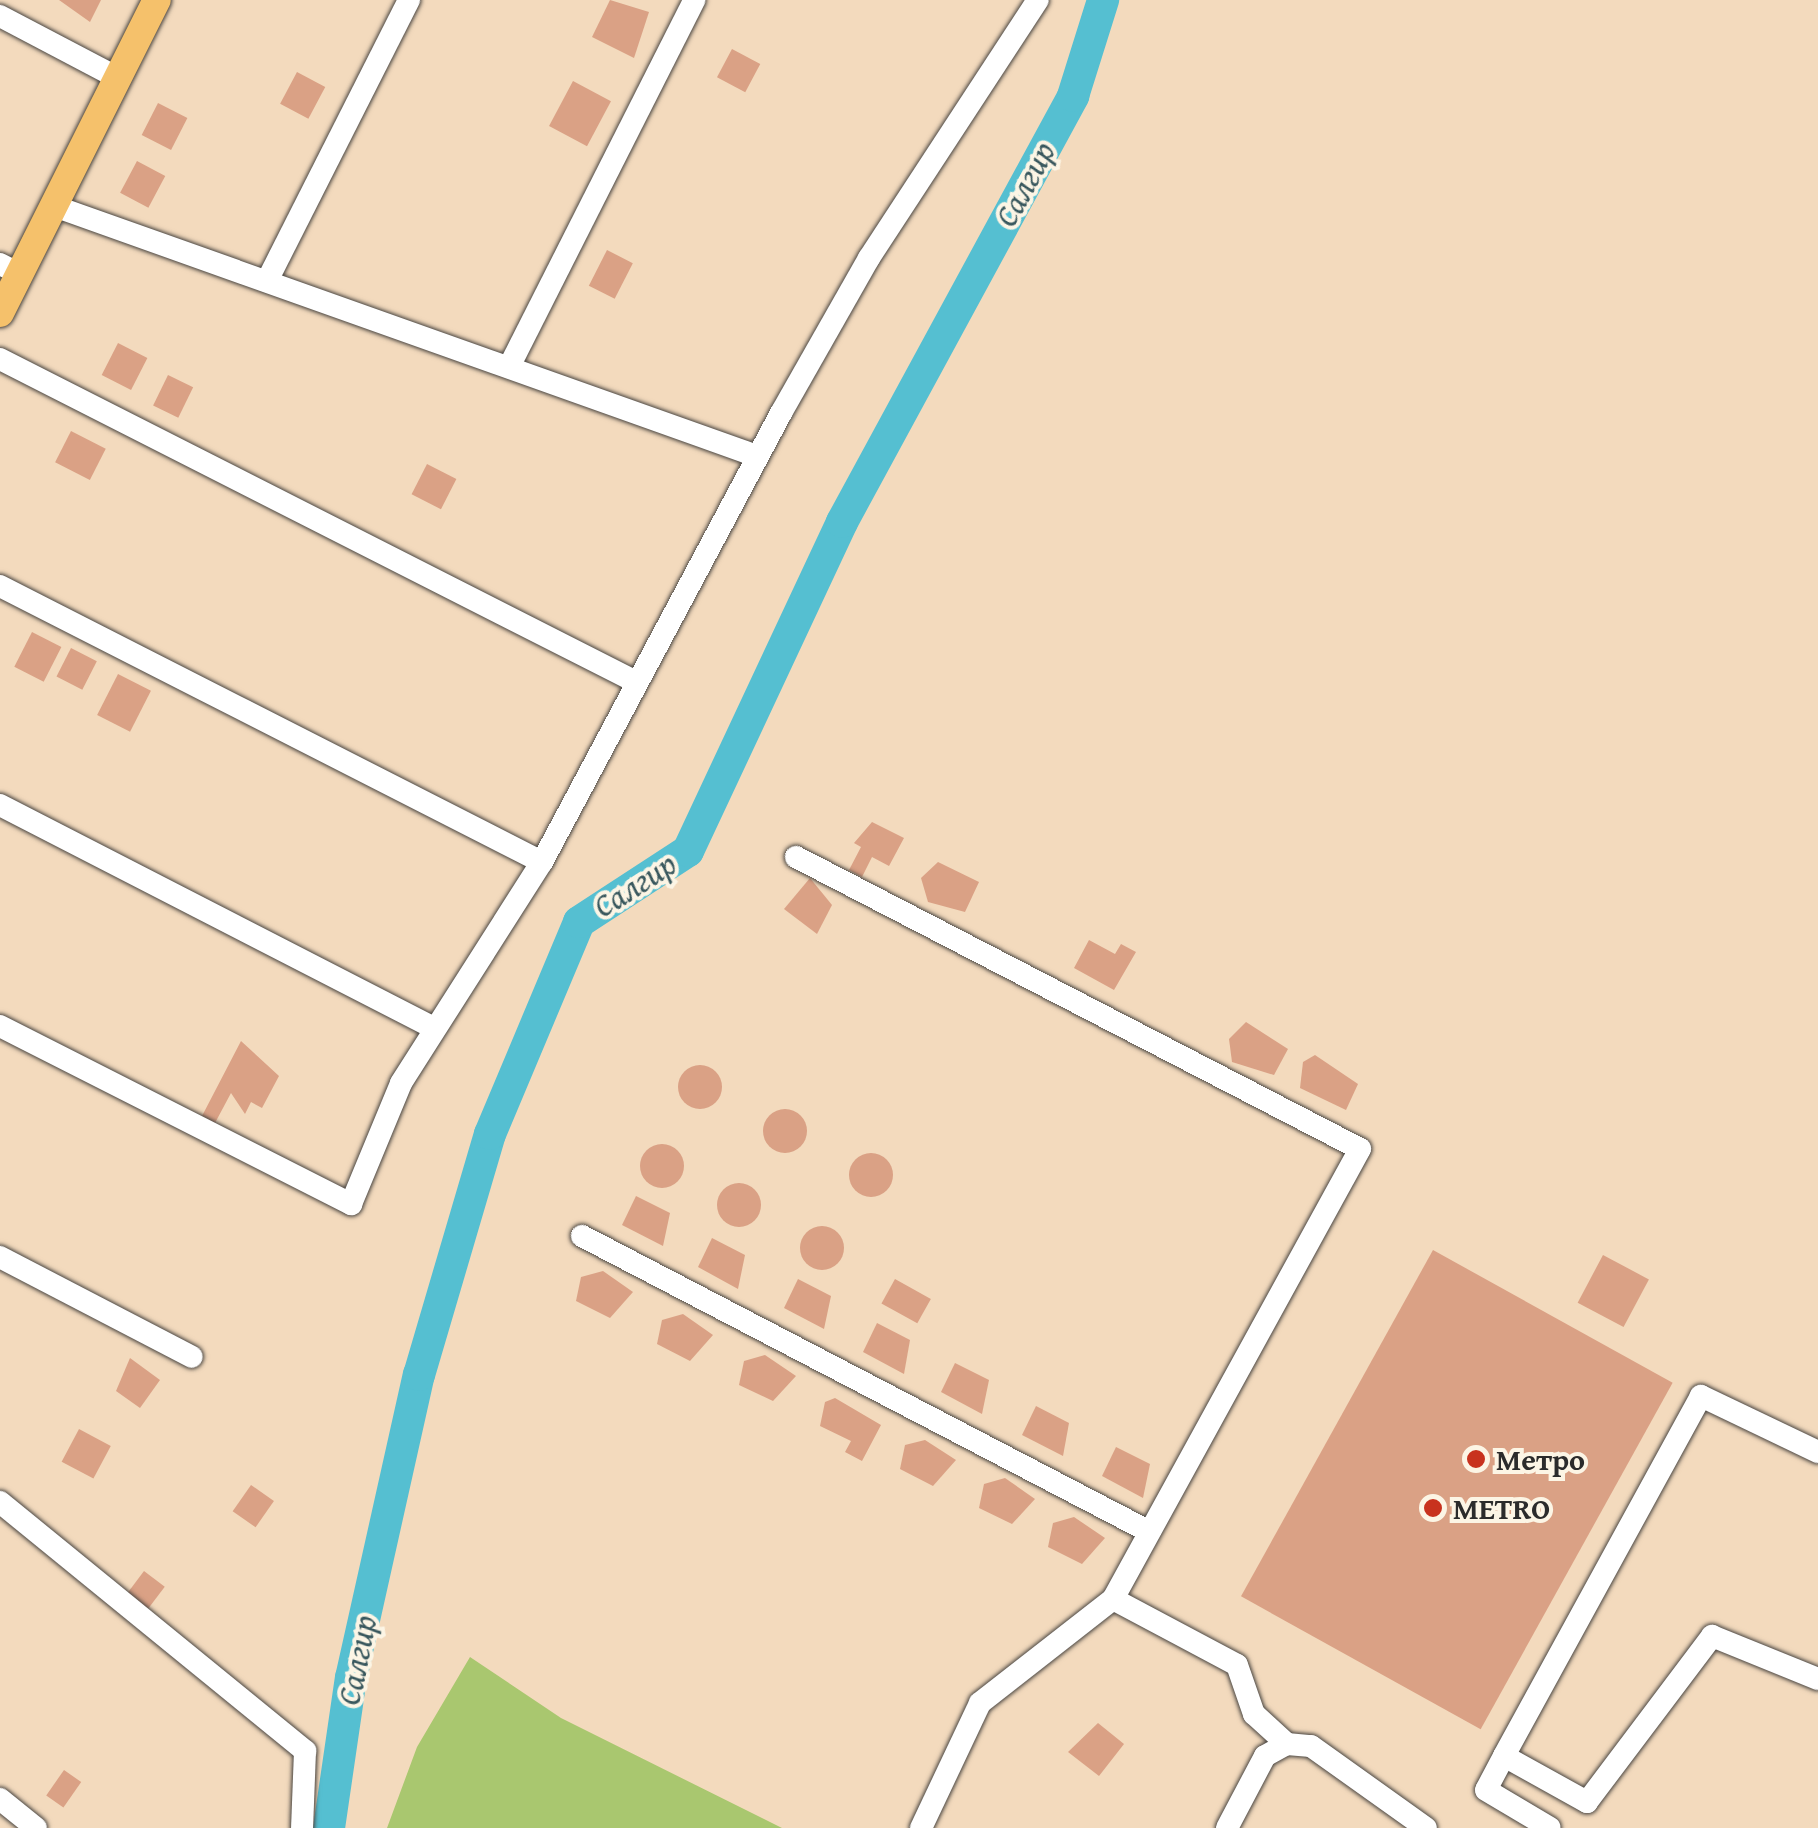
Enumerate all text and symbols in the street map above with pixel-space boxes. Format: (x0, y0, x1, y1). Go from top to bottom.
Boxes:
water label: Салгир (987, 135, 1063, 233)
water label: Салгир (587, 844, 683, 926)
place label: Метро (1496, 1441, 1585, 1477)
marker: Метро (1465, 1448, 1487, 1470)
place label: METRO (1453, 1490, 1550, 1526)
marker: METRO (1422, 1497, 1444, 1519)
water label: Салгир (330, 1612, 384, 1708)

